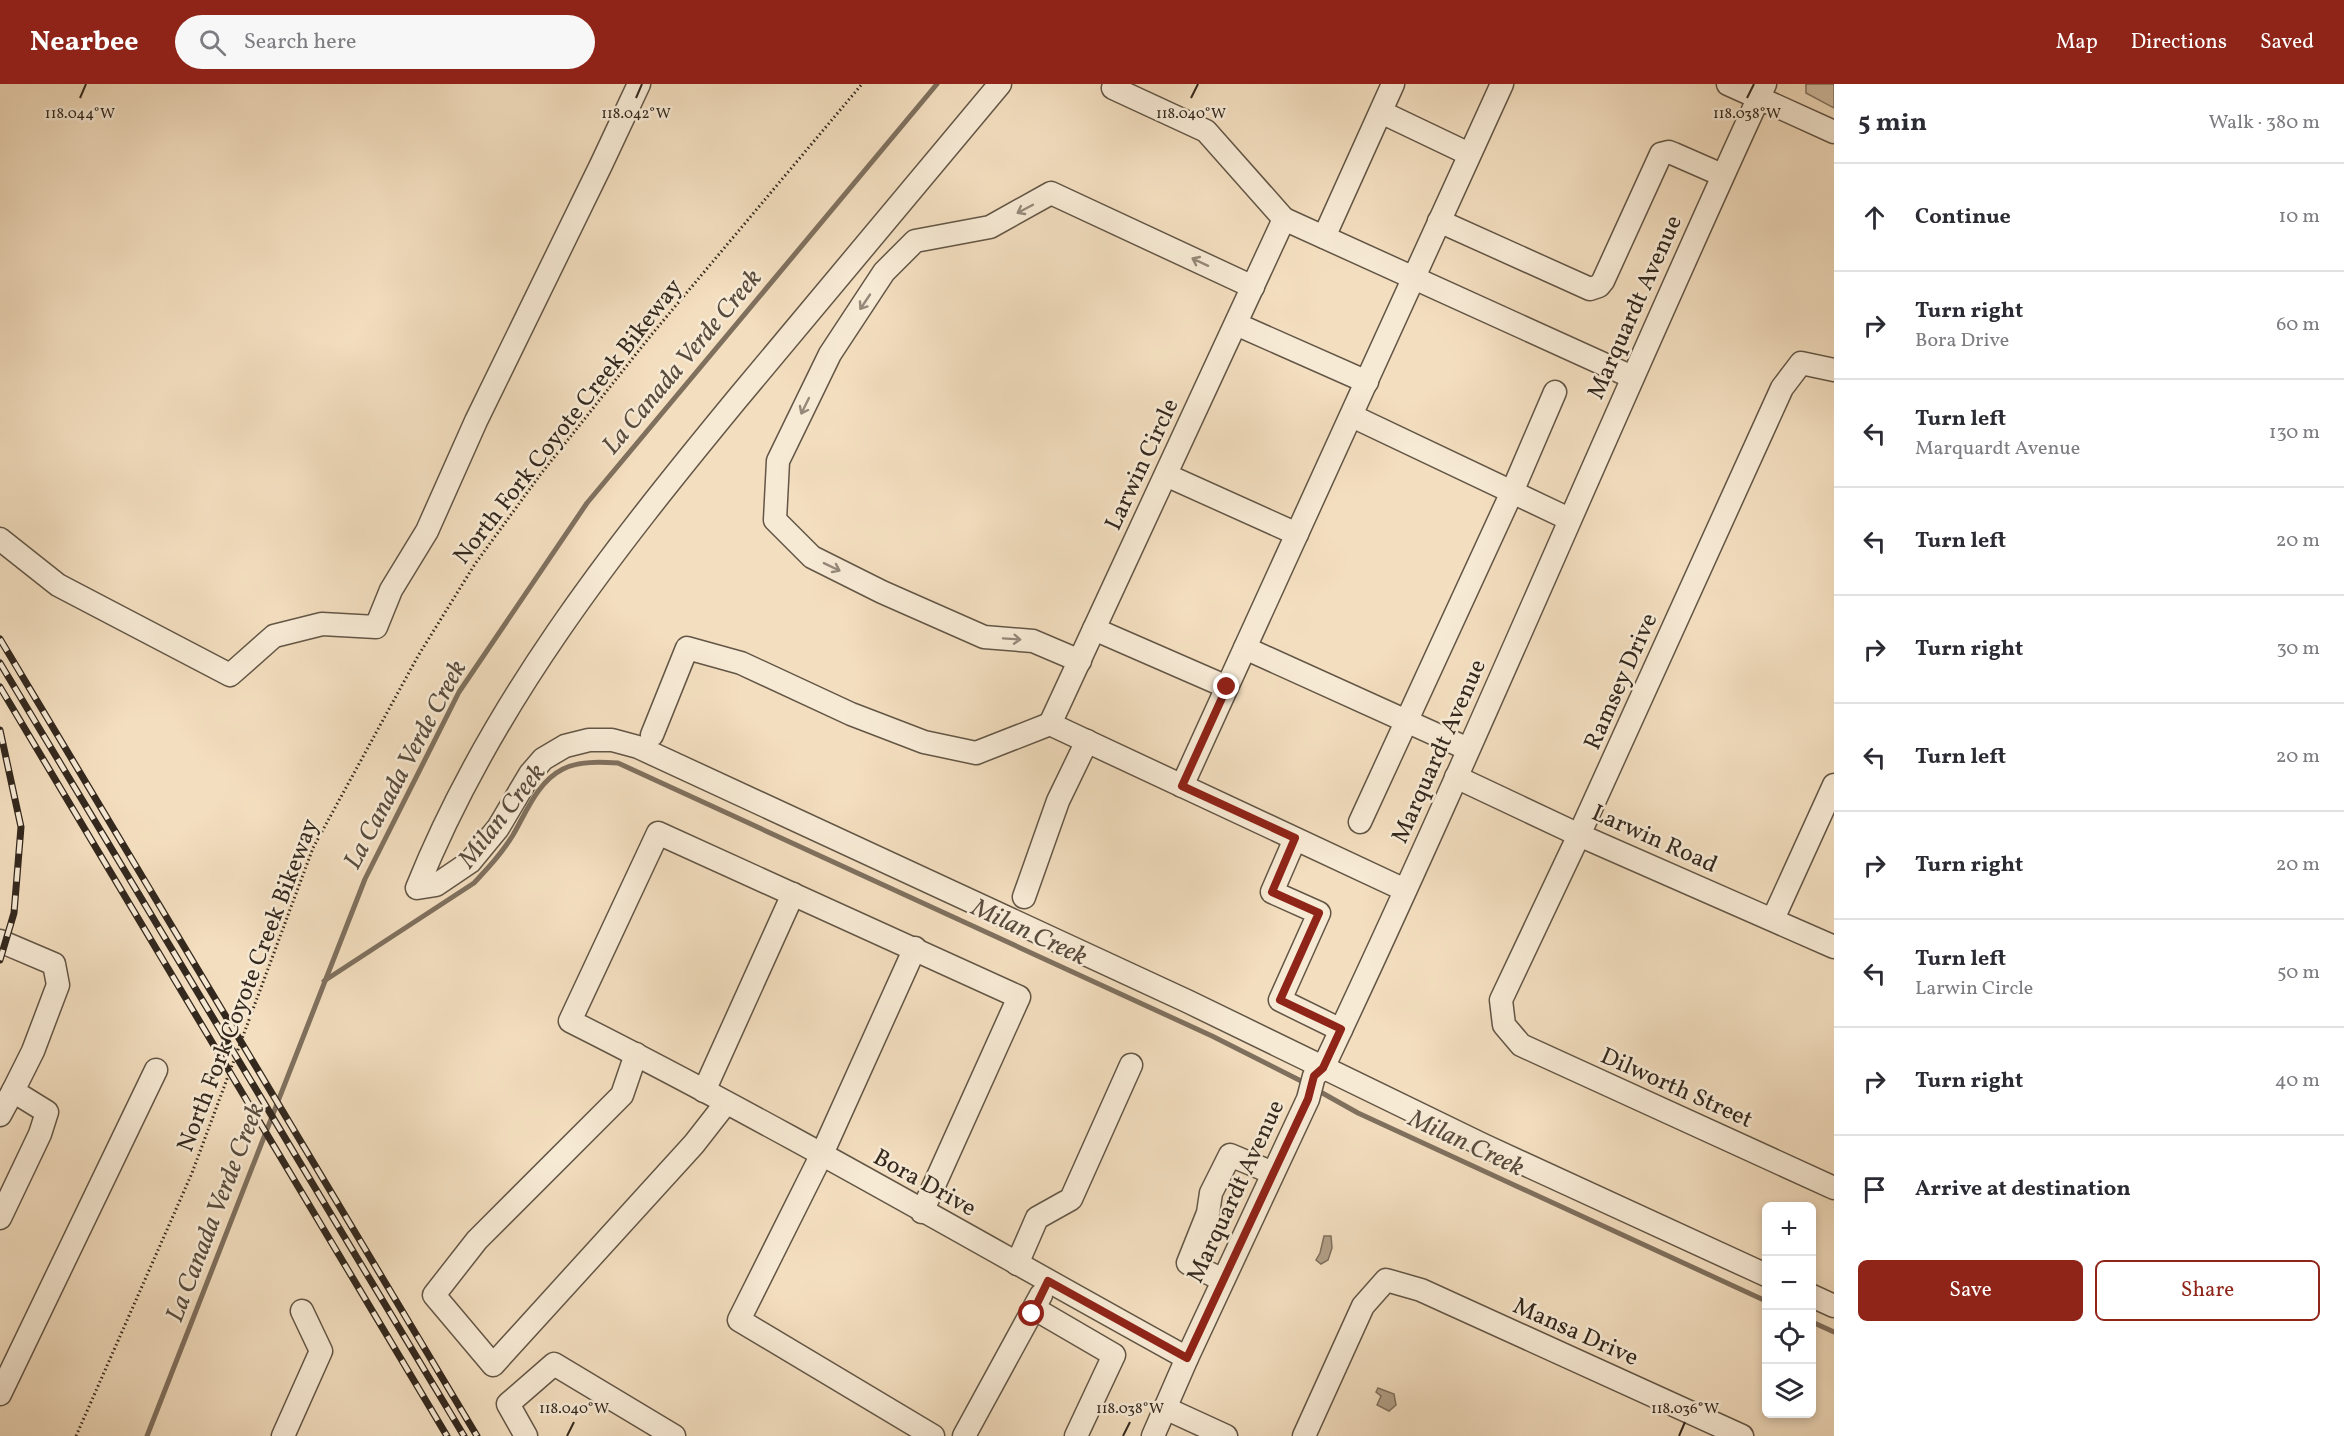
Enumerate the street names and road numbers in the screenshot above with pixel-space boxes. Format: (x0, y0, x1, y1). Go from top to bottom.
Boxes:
street label: Marquardt Avenue (1580, 210, 1692, 405)
street label: North Fork Coyote Creek Bikeway (446, 272, 691, 572)
street label: Larwin Circle (1097, 393, 1188, 536)
street label: Ramsey Drive (1576, 608, 1667, 756)
street label: Marquardt Avenue (1384, 654, 1496, 849)
street label: Larwin Road (1586, 797, 1723, 883)
street label: North Fork Coyote Creek Bikeway (169, 814, 328, 1157)
street label: Dilworth Street (1595, 1040, 1758, 1138)
street label: Marquardt Avenue (1180, 1095, 1294, 1289)
street label: Bora Drive (866, 1141, 982, 1226)
street label: Mansa Drive (1507, 1290, 1643, 1376)

